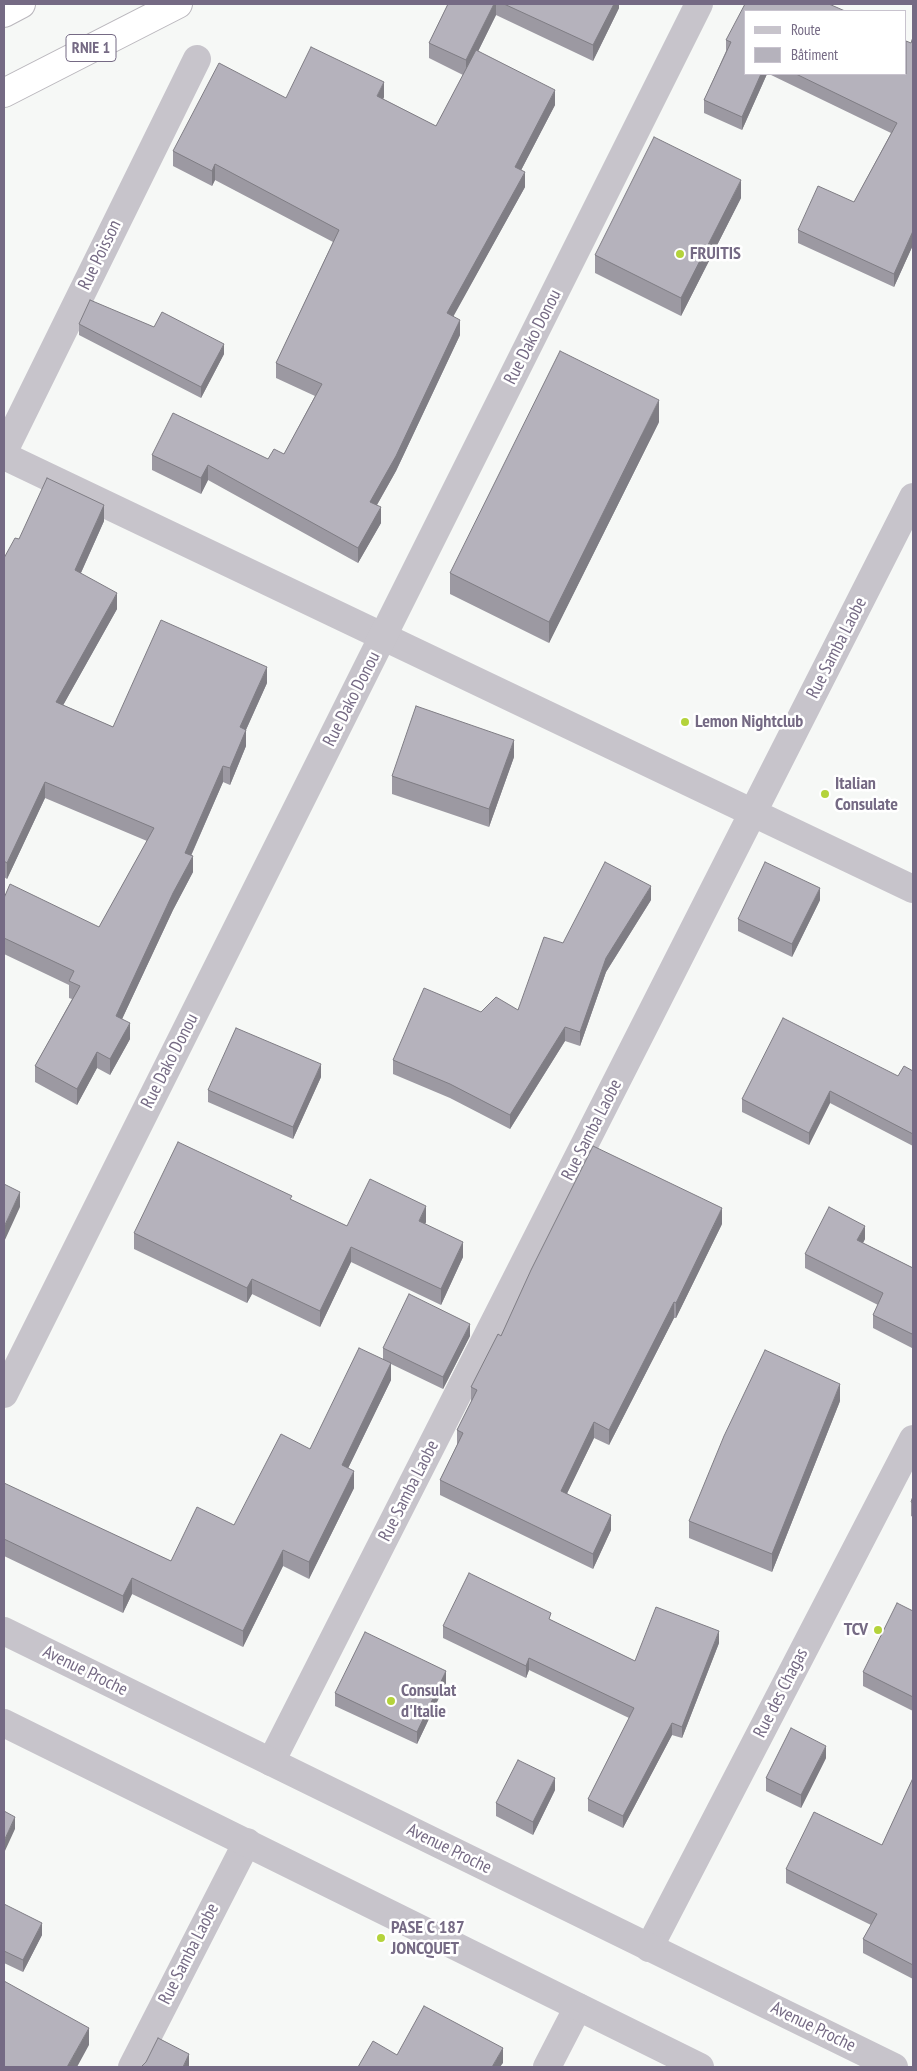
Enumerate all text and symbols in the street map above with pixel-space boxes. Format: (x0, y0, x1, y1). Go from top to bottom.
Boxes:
legend (744, 10, 907, 75)
text: Route (791, 20, 821, 39)
road number: RNIE 1 (66, 34, 116, 62)
text: Bâtiment (791, 45, 838, 64)
street label: Rue Poisson (74, 217, 126, 293)
place label: FRUITIS (690, 243, 741, 265)
marker: FRUITIS (674, 248, 686, 260)
street label: Rue Dako Donou (500, 286, 566, 388)
street label: Rue Samba Laobe (802, 594, 872, 702)
street label: Rue Dako Donou (319, 648, 385, 750)
place label: Lemon Nightclub (695, 711, 803, 733)
marker: Lemon Nightclub (679, 716, 691, 728)
place label: Italian Consulate (835, 773, 898, 816)
marker: Italian Consulate (819, 788, 831, 800)
street label: Rue Dako Donou (137, 1010, 203, 1112)
street label: Rue Samba Laobe (557, 1076, 627, 1184)
street label: Rue Samba Laobe (374, 1437, 444, 1545)
place label: TCV (844, 1619, 868, 1641)
marker: TCV (872, 1624, 884, 1636)
street label: Avenue Proche (39, 1641, 131, 1701)
street label: Rue des Chagas (749, 1645, 813, 1741)
place label: Consulat d'Italie (401, 1680, 456, 1722)
marker: Consulat d'Italie (385, 1695, 397, 1707)
street label: Avenue Proche (403, 1819, 495, 1879)
street label: Rue Samba Laobe (154, 1900, 224, 2008)
place label: PASE C 187 JONCQUET (391, 1917, 464, 1960)
marker: PASE C 187 JONCQUET (375, 1932, 387, 1944)
street label: Avenue Proche (767, 1997, 859, 2057)

